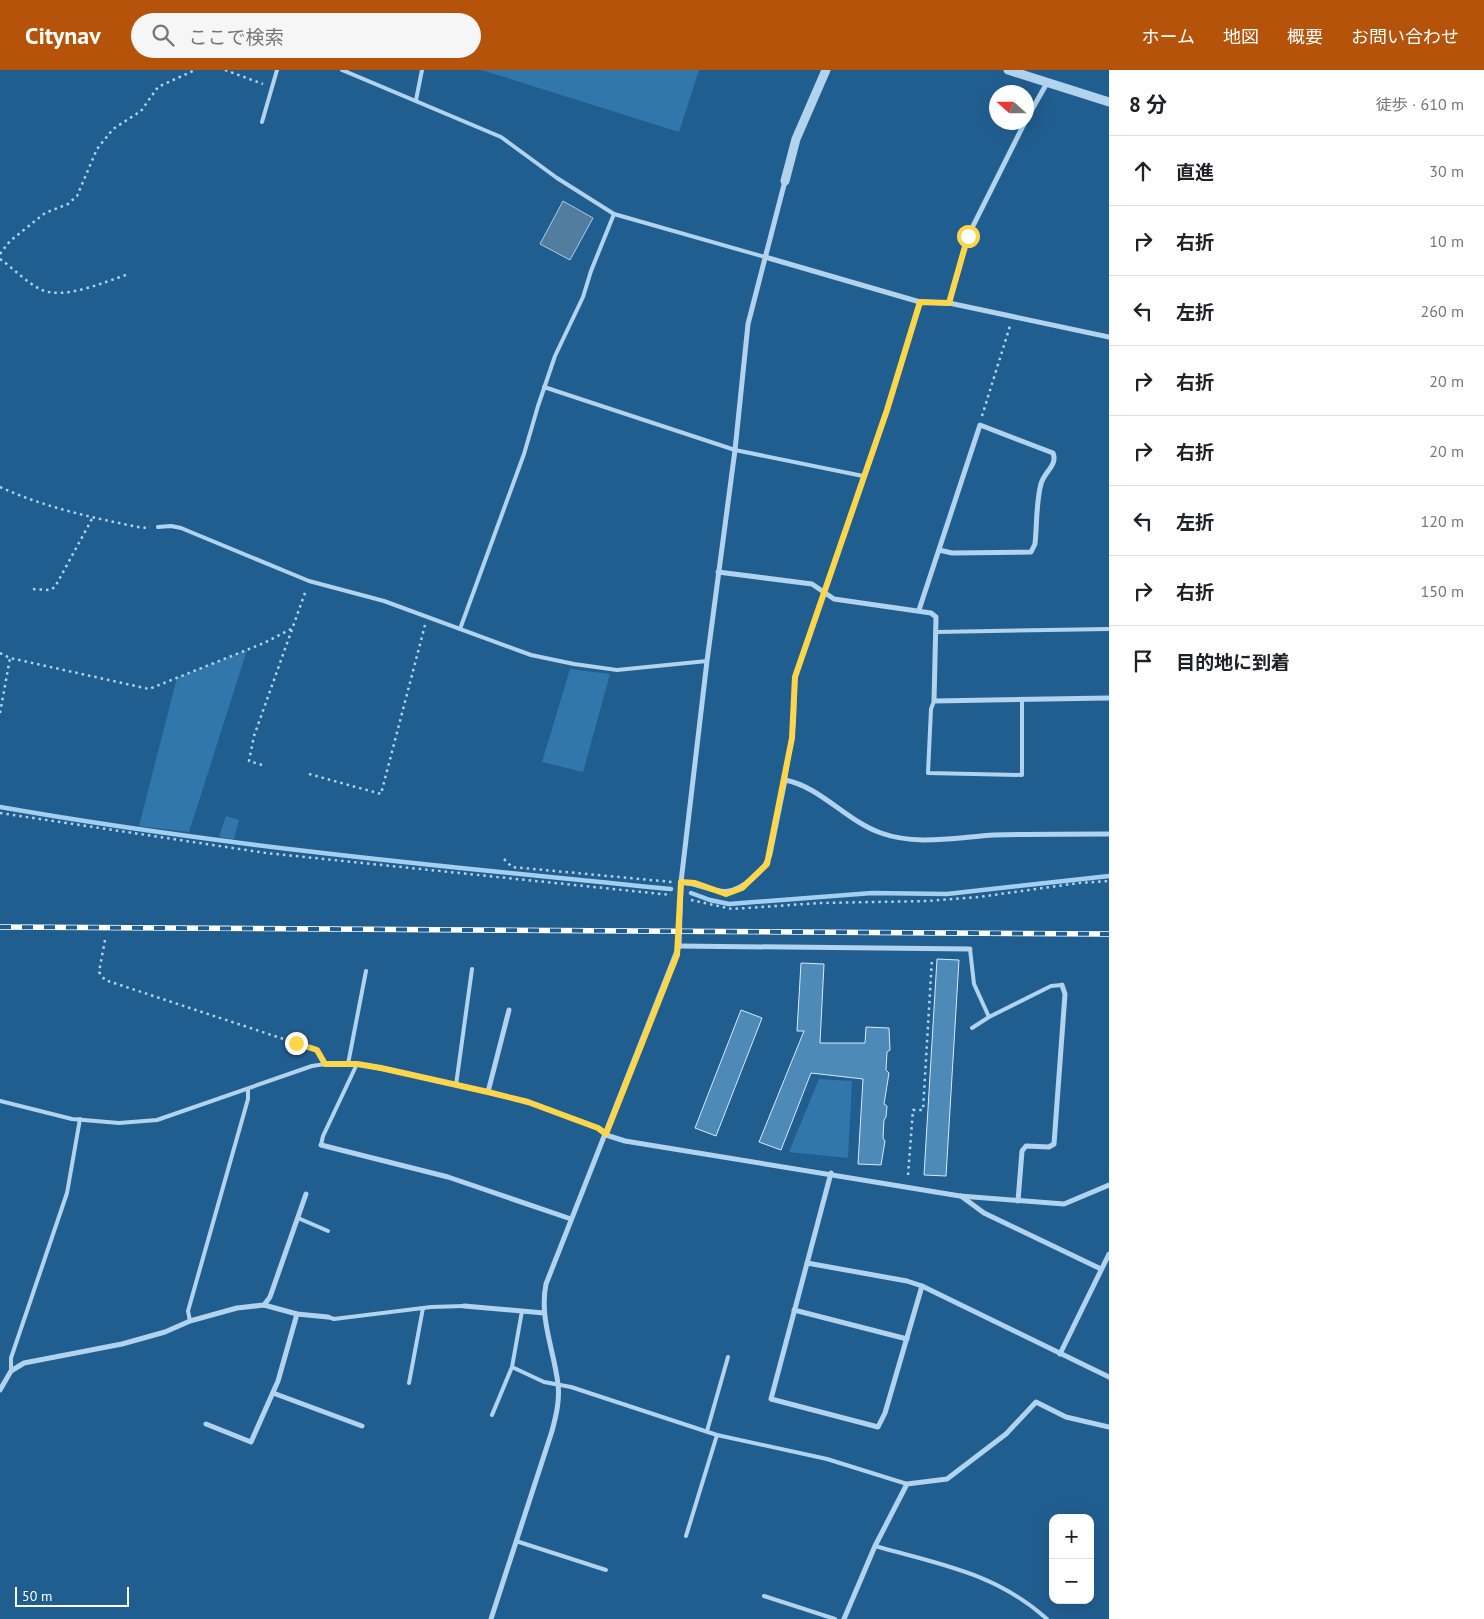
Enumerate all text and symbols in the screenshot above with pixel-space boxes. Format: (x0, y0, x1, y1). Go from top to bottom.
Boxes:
search box (131, 13, 481, 58)
text: Citynav (25, 20, 101, 51)
icon: search (149, 21, 177, 49)
text: ここで検索 (189, 25, 284, 49)
text: ホーム (1142, 25, 1195, 48)
text: 地図 (1223, 25, 1259, 48)
text: 概要 (1287, 25, 1323, 48)
text: お問い合わせ (1351, 25, 1459, 48)
north arrow (989, 85, 1034, 130)
text: 8 分 (1129, 91, 1167, 118)
text: 徒歩 · 610 m (1376, 94, 1464, 114)
icon: ahead (1129, 157, 1157, 185)
text: 直進 (1176, 160, 1214, 184)
text: 30 m (1429, 161, 1464, 181)
route start (957, 225, 980, 248)
icon: right (1129, 227, 1157, 255)
text: 右折 (1176, 230, 1214, 254)
text: 10 m (1429, 231, 1464, 251)
icon: left (1129, 297, 1157, 325)
text: 左折 (1176, 300, 1214, 324)
text: 260 m (1421, 301, 1464, 321)
icon: right (1129, 367, 1157, 395)
text: 右折 (1176, 370, 1214, 394)
text: 20 m (1429, 371, 1464, 391)
icon: right (1129, 437, 1157, 465)
text: 右折 (1176, 440, 1214, 464)
text: 20 m (1429, 441, 1464, 461)
icon: left (1129, 507, 1157, 535)
text: 左折 (1176, 510, 1214, 534)
text: 120 m (1421, 511, 1464, 531)
icon: right (1129, 577, 1157, 605)
text: 右折 (1176, 580, 1214, 604)
text: 150 m (1421, 581, 1464, 601)
icon: arrive (1129, 647, 1157, 675)
text: 目的地に到着 (1176, 650, 1290, 674)
route end (285, 1032, 308, 1055)
map controls (1049, 1514, 1094, 1604)
button: + (1049, 1514, 1094, 1559)
button: − (1049, 1559, 1094, 1604)
scale bar (15, 1584, 129, 1607)
text: 50 m (22, 1587, 52, 1605)

